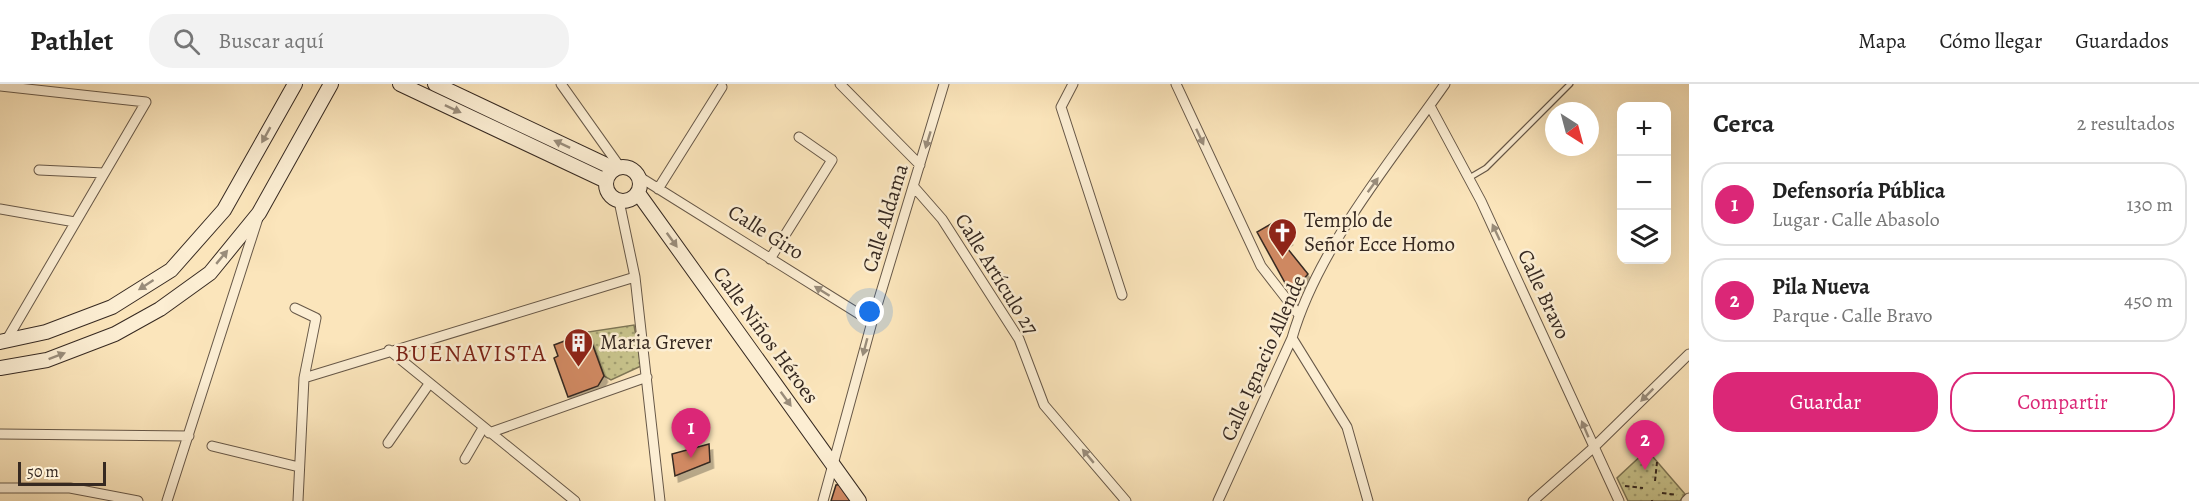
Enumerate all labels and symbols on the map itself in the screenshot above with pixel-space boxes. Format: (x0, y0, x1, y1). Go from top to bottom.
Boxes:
north arrow (1545, 102, 1599, 156)
one-way arrow (444, 104, 461, 113)
one-way arrow (261, 127, 271, 144)
one-way arrow (1196, 128, 1206, 146)
one-way arrow (923, 131, 932, 149)
one-way arrow (554, 139, 571, 148)
street label: Calle Aldama (855, 160, 915, 276)
one-way arrow (1367, 178, 1379, 194)
street label: Calle Giro (723, 198, 809, 266)
place label: Templo de Señor Ecce Homo (1304, 206, 1455, 258)
street label: Calle Artículo 27 (948, 208, 1046, 340)
church icon: Templo de Señor Ecce Homo (1267, 216, 1299, 258)
one-way arrow (1491, 224, 1500, 241)
one-way arrow (666, 233, 678, 248)
street label: Calle Bravo (1511, 245, 1577, 343)
one-way arrow (216, 249, 229, 265)
street label: Calle Niños Héroes (707, 261, 825, 409)
street label: Calle Ignacio Allende (1214, 271, 1312, 445)
one-way arrow (138, 280, 154, 291)
one-way arrow (814, 286, 830, 297)
your location (855, 297, 884, 326)
building icon: Maria Grever (563, 326, 595, 368)
place label: Maria Grever (600, 328, 713, 356)
district label: BUENAVISTA (395, 337, 547, 369)
one-way arrow (860, 338, 869, 356)
one-way arrow (48, 351, 66, 361)
one-way arrow (1640, 388, 1655, 402)
one-way arrow (780, 391, 792, 407)
pin: 1 (672, 408, 710, 458)
one-way arrow (1580, 419, 1590, 437)
pin: 2 (1626, 420, 1664, 470)
one-way arrow (1082, 449, 1095, 464)
scale bar (18, 459, 106, 486)

